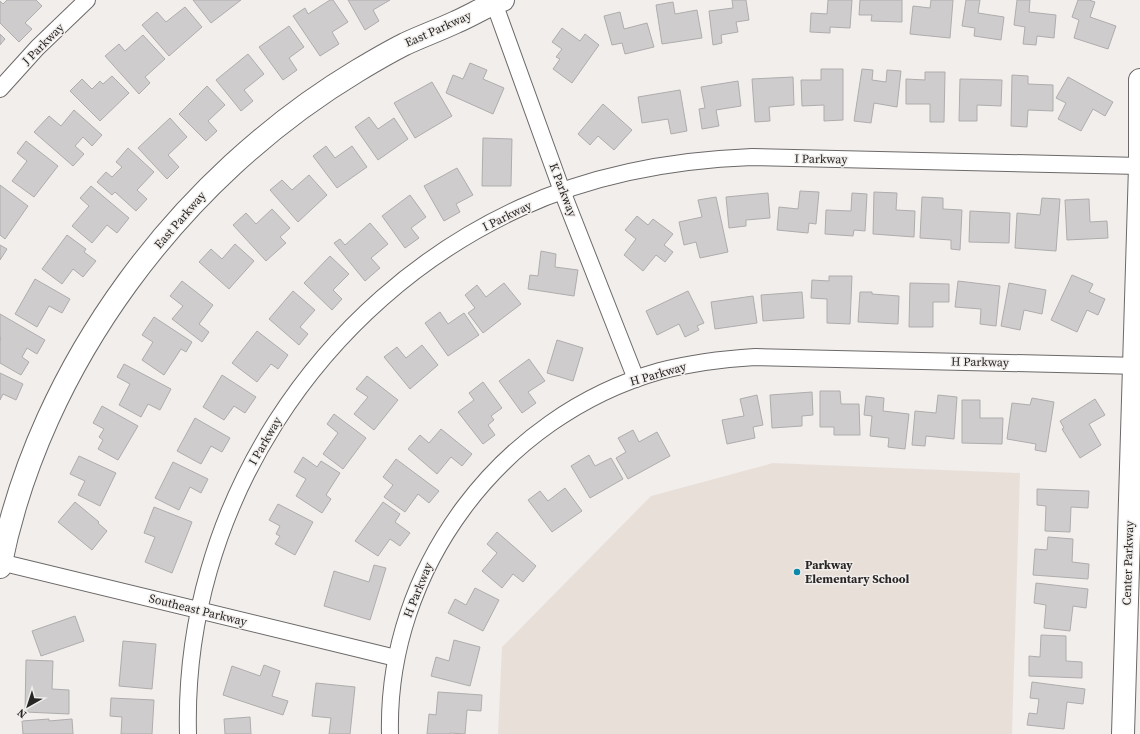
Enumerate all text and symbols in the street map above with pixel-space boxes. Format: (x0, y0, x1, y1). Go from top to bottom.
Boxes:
street label: East Parkway (402, 7, 474, 51)
street label: J Parkway (18, 19, 68, 69)
street label: I Parkway (794, 151, 848, 167)
street label: K Parkway (545, 161, 581, 220)
street label: East Parkway (151, 187, 210, 252)
street label: I Parkway (480, 197, 535, 235)
street label: H Parkway (951, 353, 1010, 371)
street label: H Parkway (628, 358, 689, 390)
street label: I Parkway (245, 413, 286, 468)
street label: Center Parkway (1119, 520, 1137, 606)
place label: Parkway Elementary School (805, 557, 910, 587)
street label: H Parkway (400, 559, 437, 620)
marker: Parkway Elementary School (792, 567, 802, 577)
street label: Southeast Parkway (147, 590, 250, 630)
north arrow (8, 686, 48, 726)
text: N (14, 705, 30, 722)

